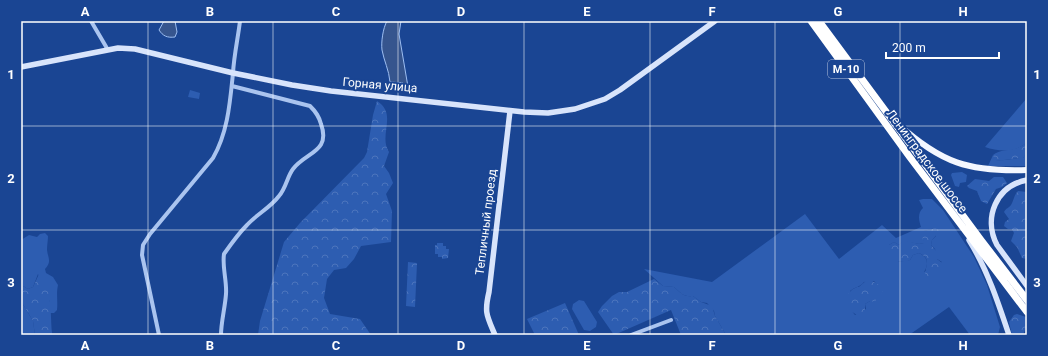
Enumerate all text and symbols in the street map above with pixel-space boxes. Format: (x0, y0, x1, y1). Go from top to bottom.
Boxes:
text: A (81, 4, 90, 19)
text: B (206, 4, 214, 19)
text: C (332, 4, 341, 19)
text: D (457, 4, 465, 19)
text: E (583, 4, 591, 19)
text: F (708, 4, 716, 19)
text: G (834, 4, 843, 19)
text: H (958, 4, 968, 19)
scale bar (886, 34, 999, 60)
text: 200 m (892, 41, 926, 55)
road number: М-10 (828, 60, 864, 78)
text: 1 (7, 67, 15, 82)
text: 1 (1033, 67, 1041, 82)
street label: Горная улица (342, 75, 418, 95)
street label: Ленинградское шоссе (884, 107, 970, 215)
street label: Тепличный проезд (473, 168, 499, 276)
text: 2 (7, 171, 15, 186)
text: 2 (1033, 171, 1041, 186)
text: 3 (7, 275, 15, 290)
text: 3 (1033, 275, 1041, 290)
text: A (81, 338, 90, 353)
text: B (206, 338, 214, 353)
text: C (332, 338, 341, 353)
text: D (457, 338, 465, 353)
text: E (583, 338, 591, 353)
text: F (708, 338, 716, 353)
text: G (834, 338, 843, 353)
text: H (958, 338, 968, 353)

